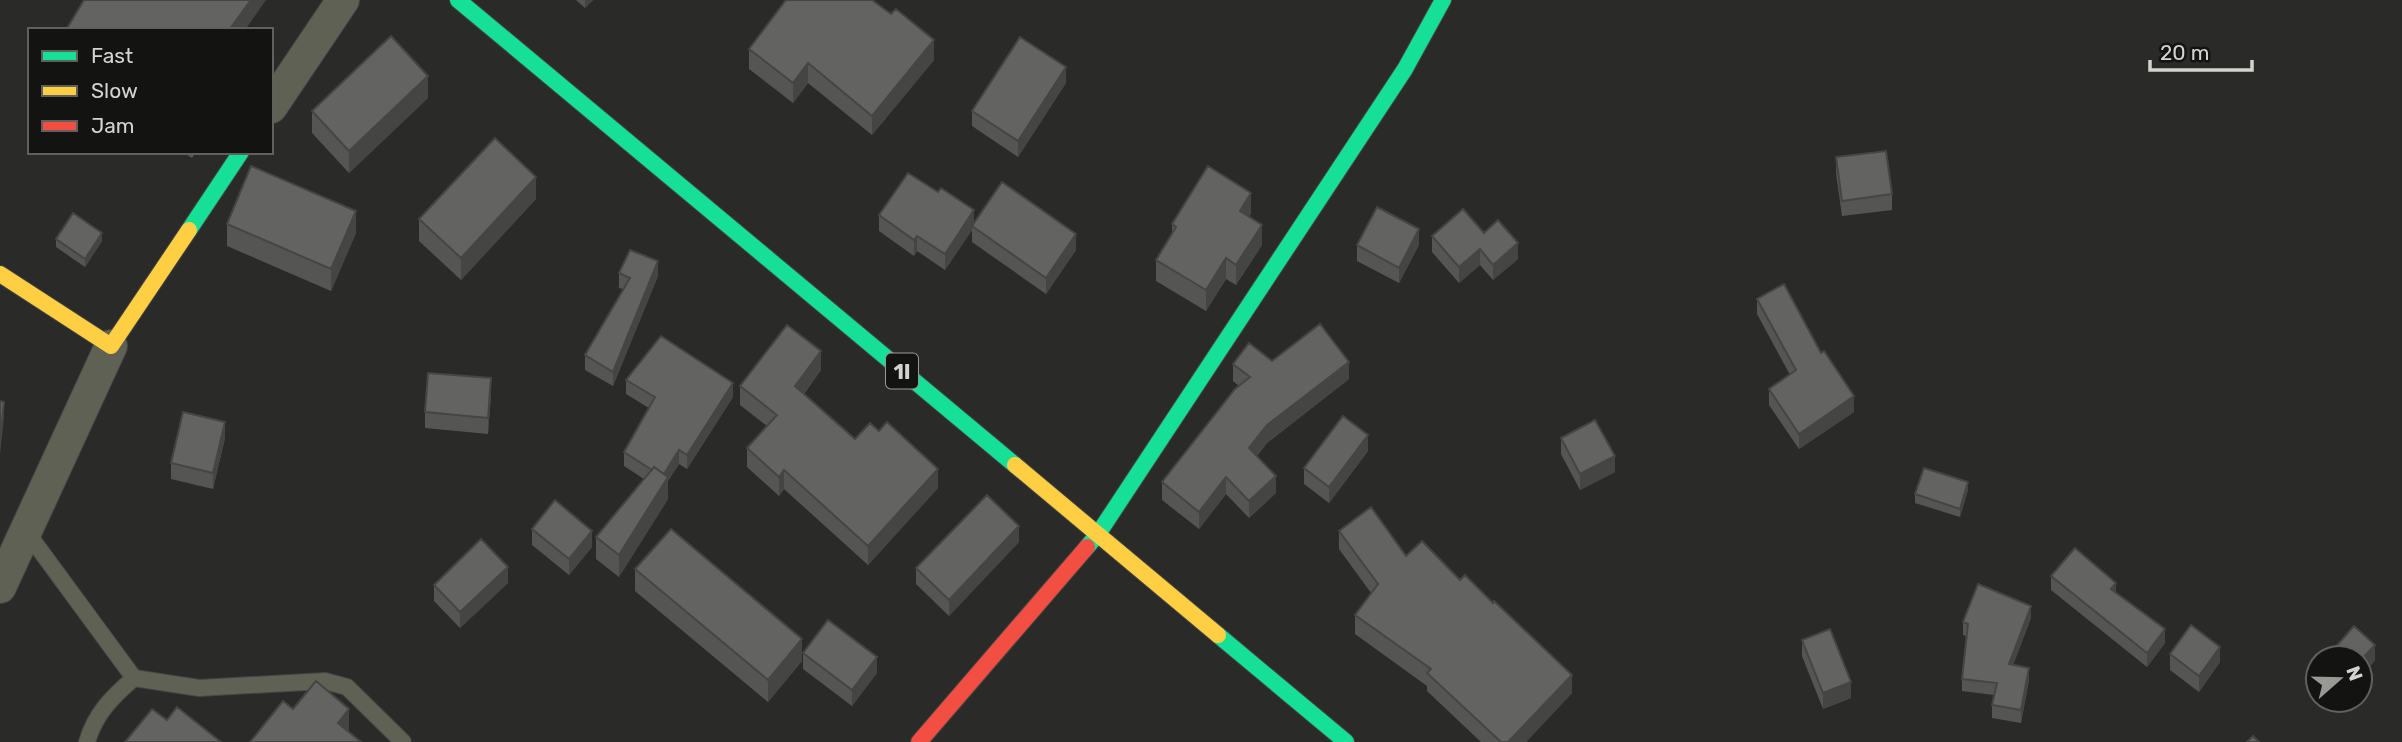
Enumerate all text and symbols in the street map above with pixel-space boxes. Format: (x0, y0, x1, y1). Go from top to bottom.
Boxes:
legend (28, 28, 273, 154)
scale bar (2150, 28, 2252, 72)
text: 20 m (2160, 40, 2209, 65)
text: Fast (91, 43, 133, 68)
text: Slow (91, 78, 138, 103)
text: Jam (91, 113, 135, 138)
road number: 1I (886, 354, 918, 388)
north arrow (2304, 644, 2374, 714)
text: N (2341, 663, 2368, 684)

